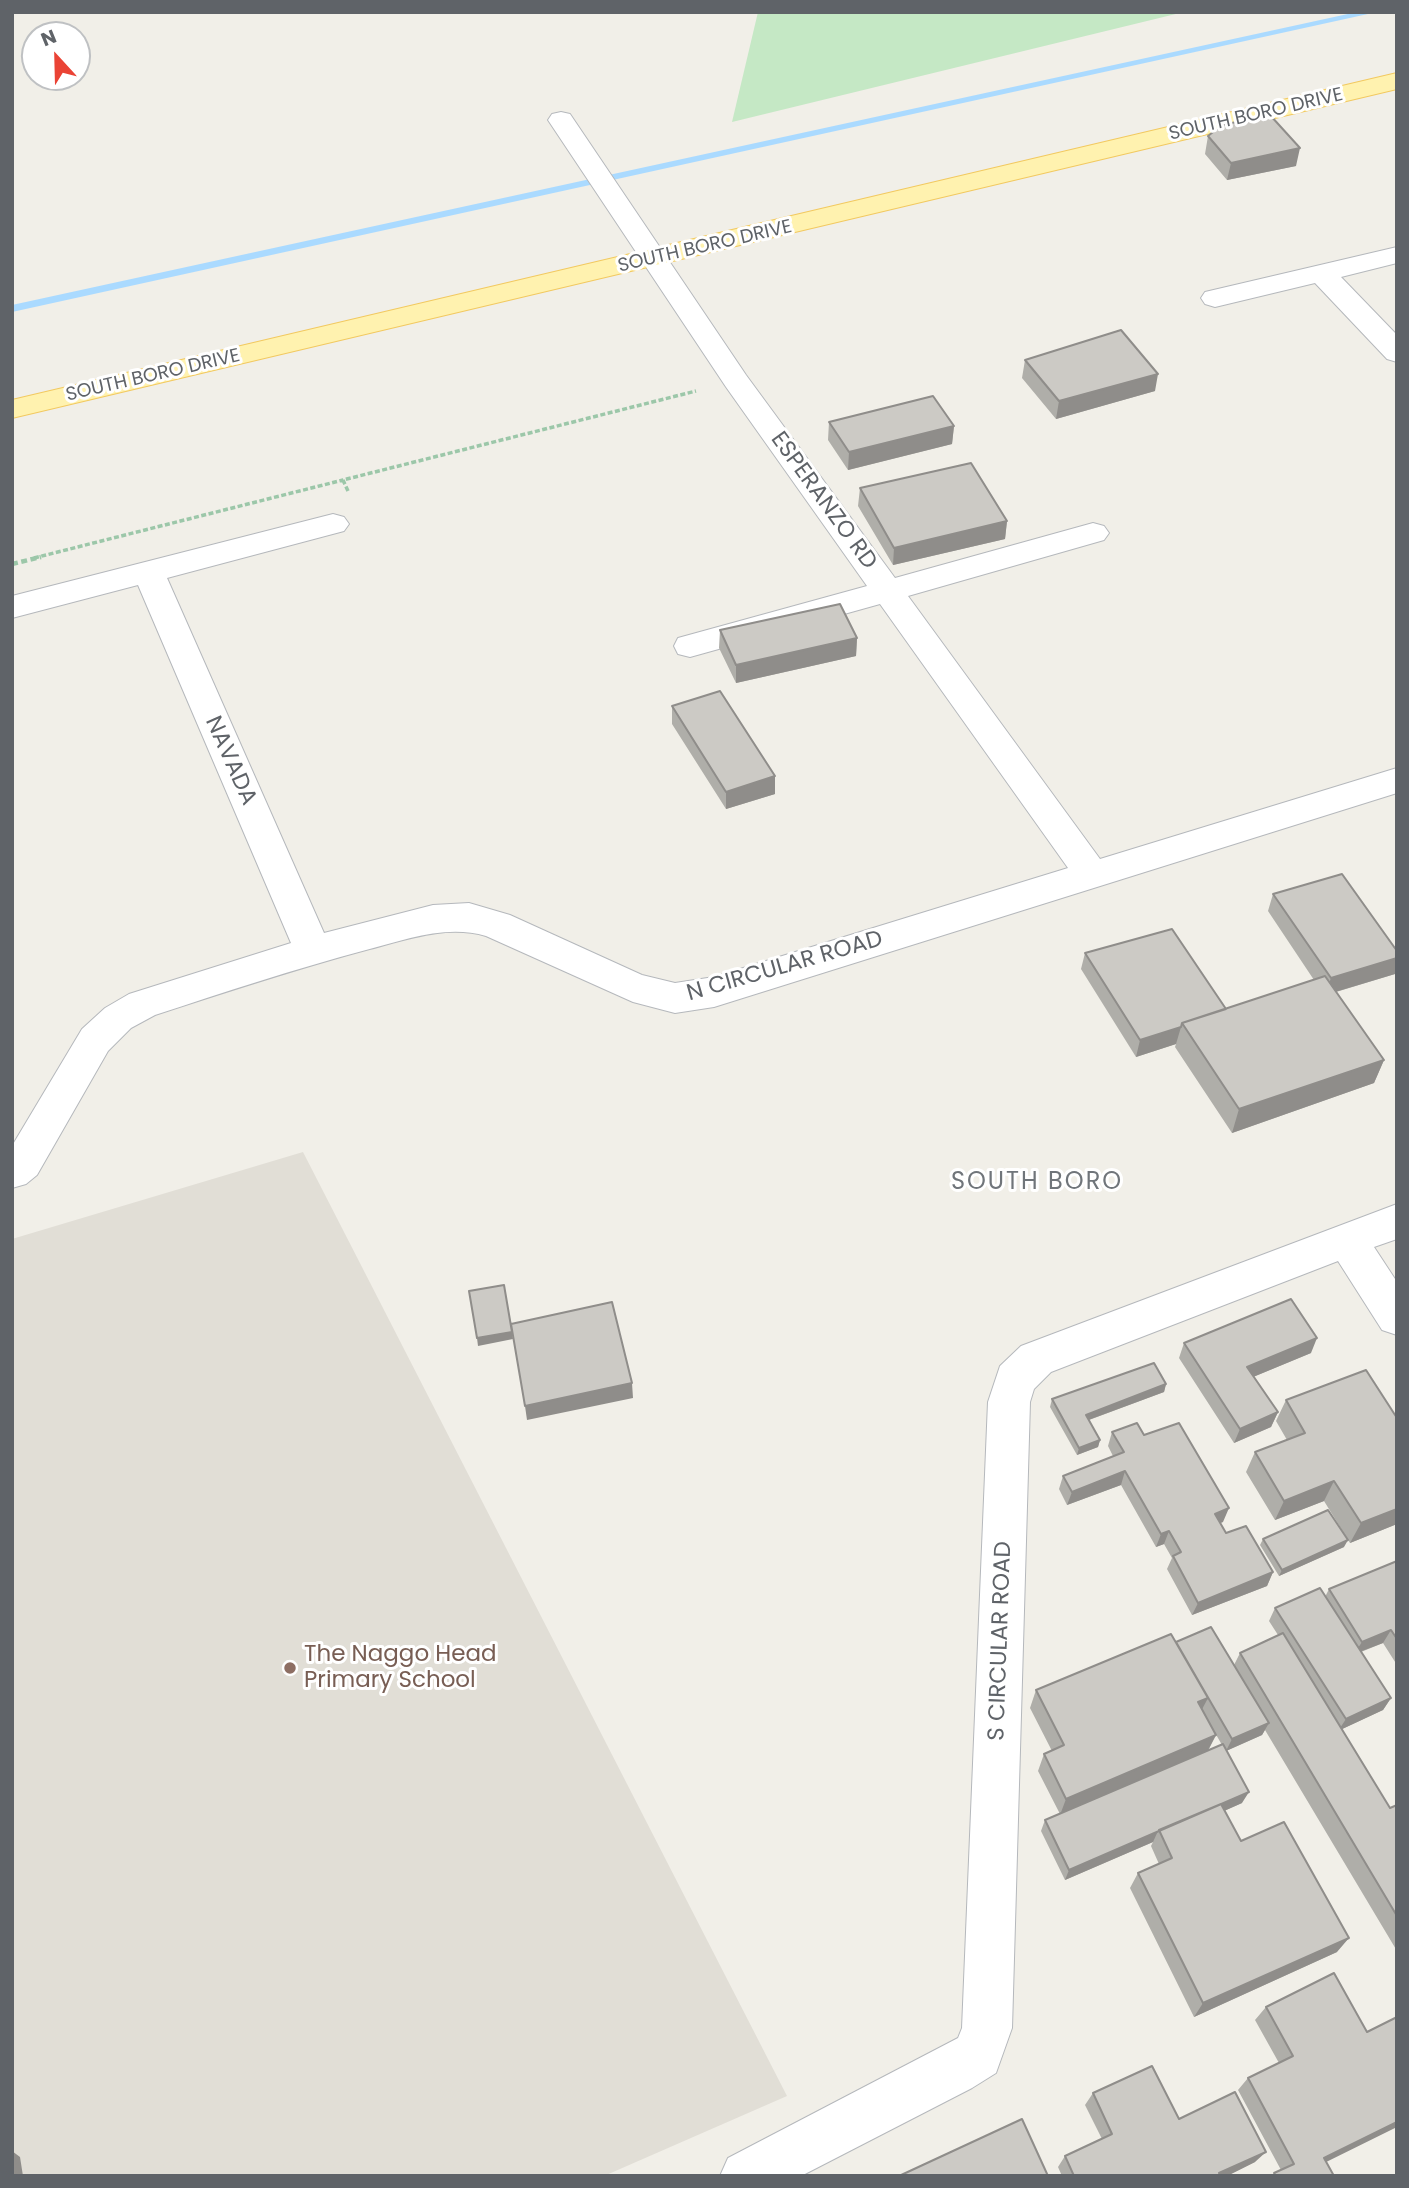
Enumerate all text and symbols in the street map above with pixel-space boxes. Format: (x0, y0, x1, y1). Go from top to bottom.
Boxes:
north arrow (21, 21, 91, 91)
text: N (37, 23, 60, 53)
street label: SOUTH BORO DRIVE (1167, 84, 1345, 146)
street label: SOUTH BORO DRIVE (616, 216, 794, 278)
street label: SOUTH BORO DRIVE (64, 345, 242, 407)
street label: ESPERANZO RD (764, 427, 882, 575)
street label: NAVADA (198, 712, 262, 810)
street label: N CIRCULAR ROAD (684, 926, 886, 1008)
district label: SOUTH BORO (952, 1169, 1122, 1197)
street label: S CIRCULAR ROAD (984, 1541, 1018, 1741)
place label: The Naggo Head Primary School (304, 1641, 497, 1695)
marker: The Naggo Head Primary School (282, 1660, 298, 1676)

